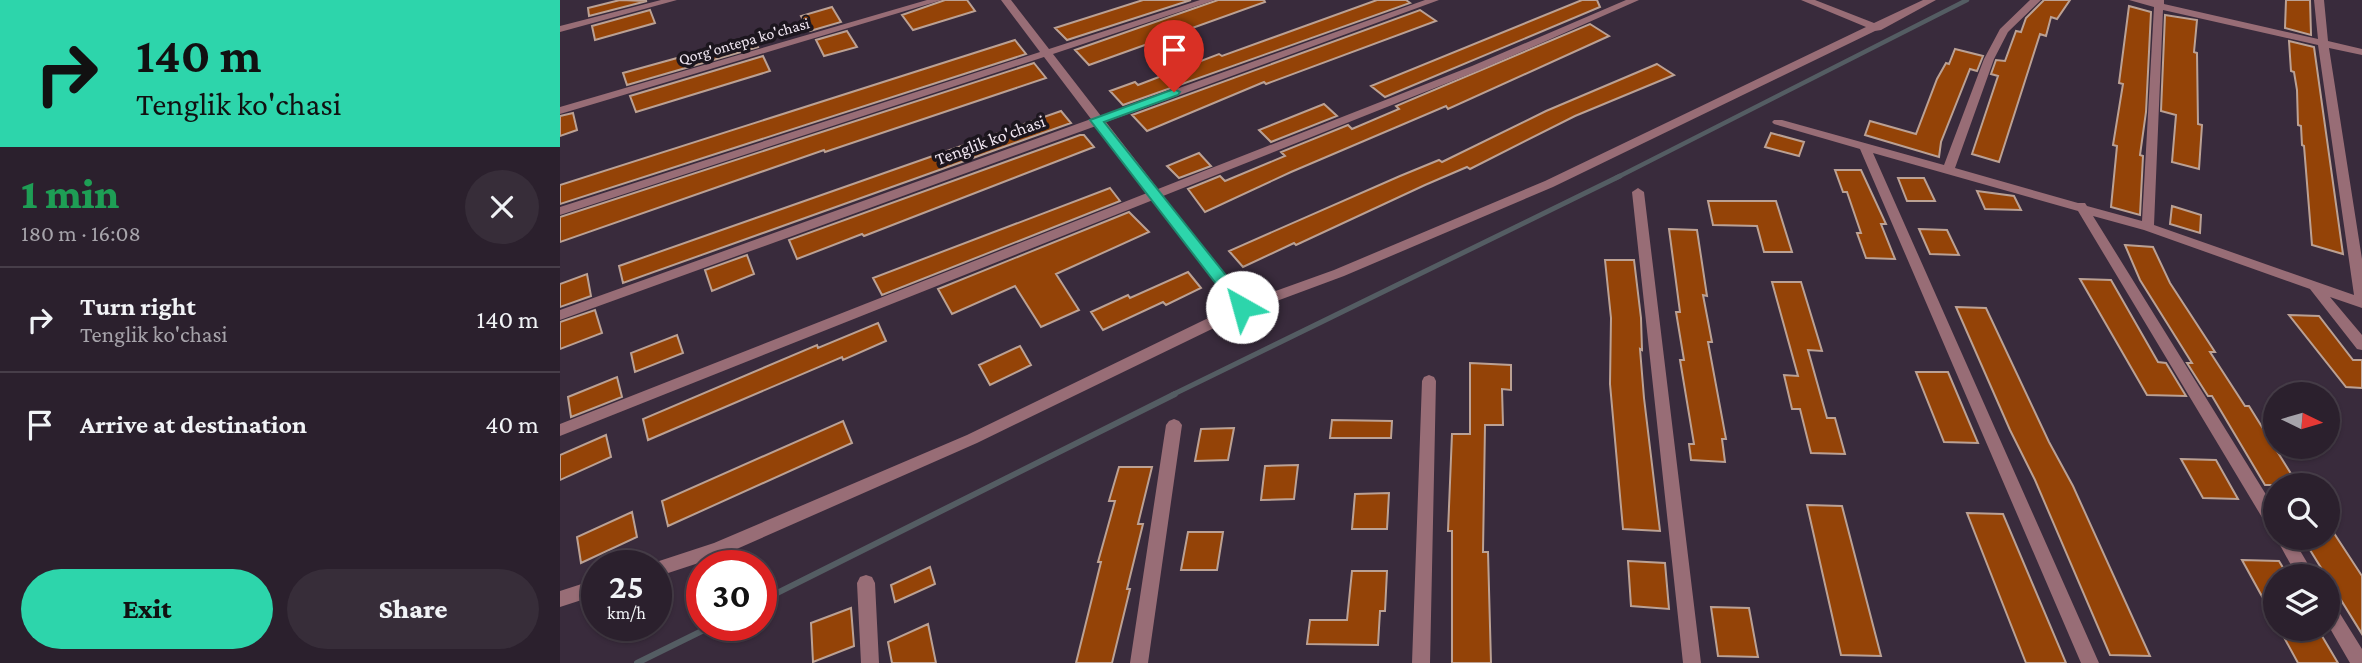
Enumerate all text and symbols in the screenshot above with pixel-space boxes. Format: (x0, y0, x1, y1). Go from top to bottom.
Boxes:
street label: Qorg'ontepa ko'chasi (677, 14, 812, 69)
pin (1144, 20, 1204, 92)
icon: right (21, 28, 112, 119)
text: 140 m (136, 28, 261, 83)
icon: arrive (1155, 31, 1193, 69)
text: Tenglik ko'chasi (136, 86, 341, 122)
street label: Tenglik ko'chasi (932, 111, 1048, 169)
text: 1 min (21, 170, 119, 217)
button: close (465, 170, 539, 244)
text: 180 m · 16:08 (21, 220, 141, 246)
position arrow (1205, 270, 1279, 344)
text: Turn right (80, 292, 196, 321)
icon: right (21, 301, 59, 339)
text: 140 m (477, 305, 539, 334)
text: Tenglik ko'chasi (80, 321, 228, 347)
north arrow (2263, 382, 2340, 458)
map controls (2263, 382, 2340, 641)
icon: arrive (21, 406, 59, 444)
text: Arrive at destination (80, 410, 307, 439)
text: 40 m (485, 410, 539, 439)
button: search (2263, 473, 2340, 550)
speed limit sign: 30 (686, 550, 777, 641)
button: layers (2263, 564, 2340, 641)
text: 25 (609, 567, 644, 606)
button: Exit (21, 569, 273, 649)
button: Share (287, 569, 539, 649)
text: km/h (607, 603, 646, 623)

